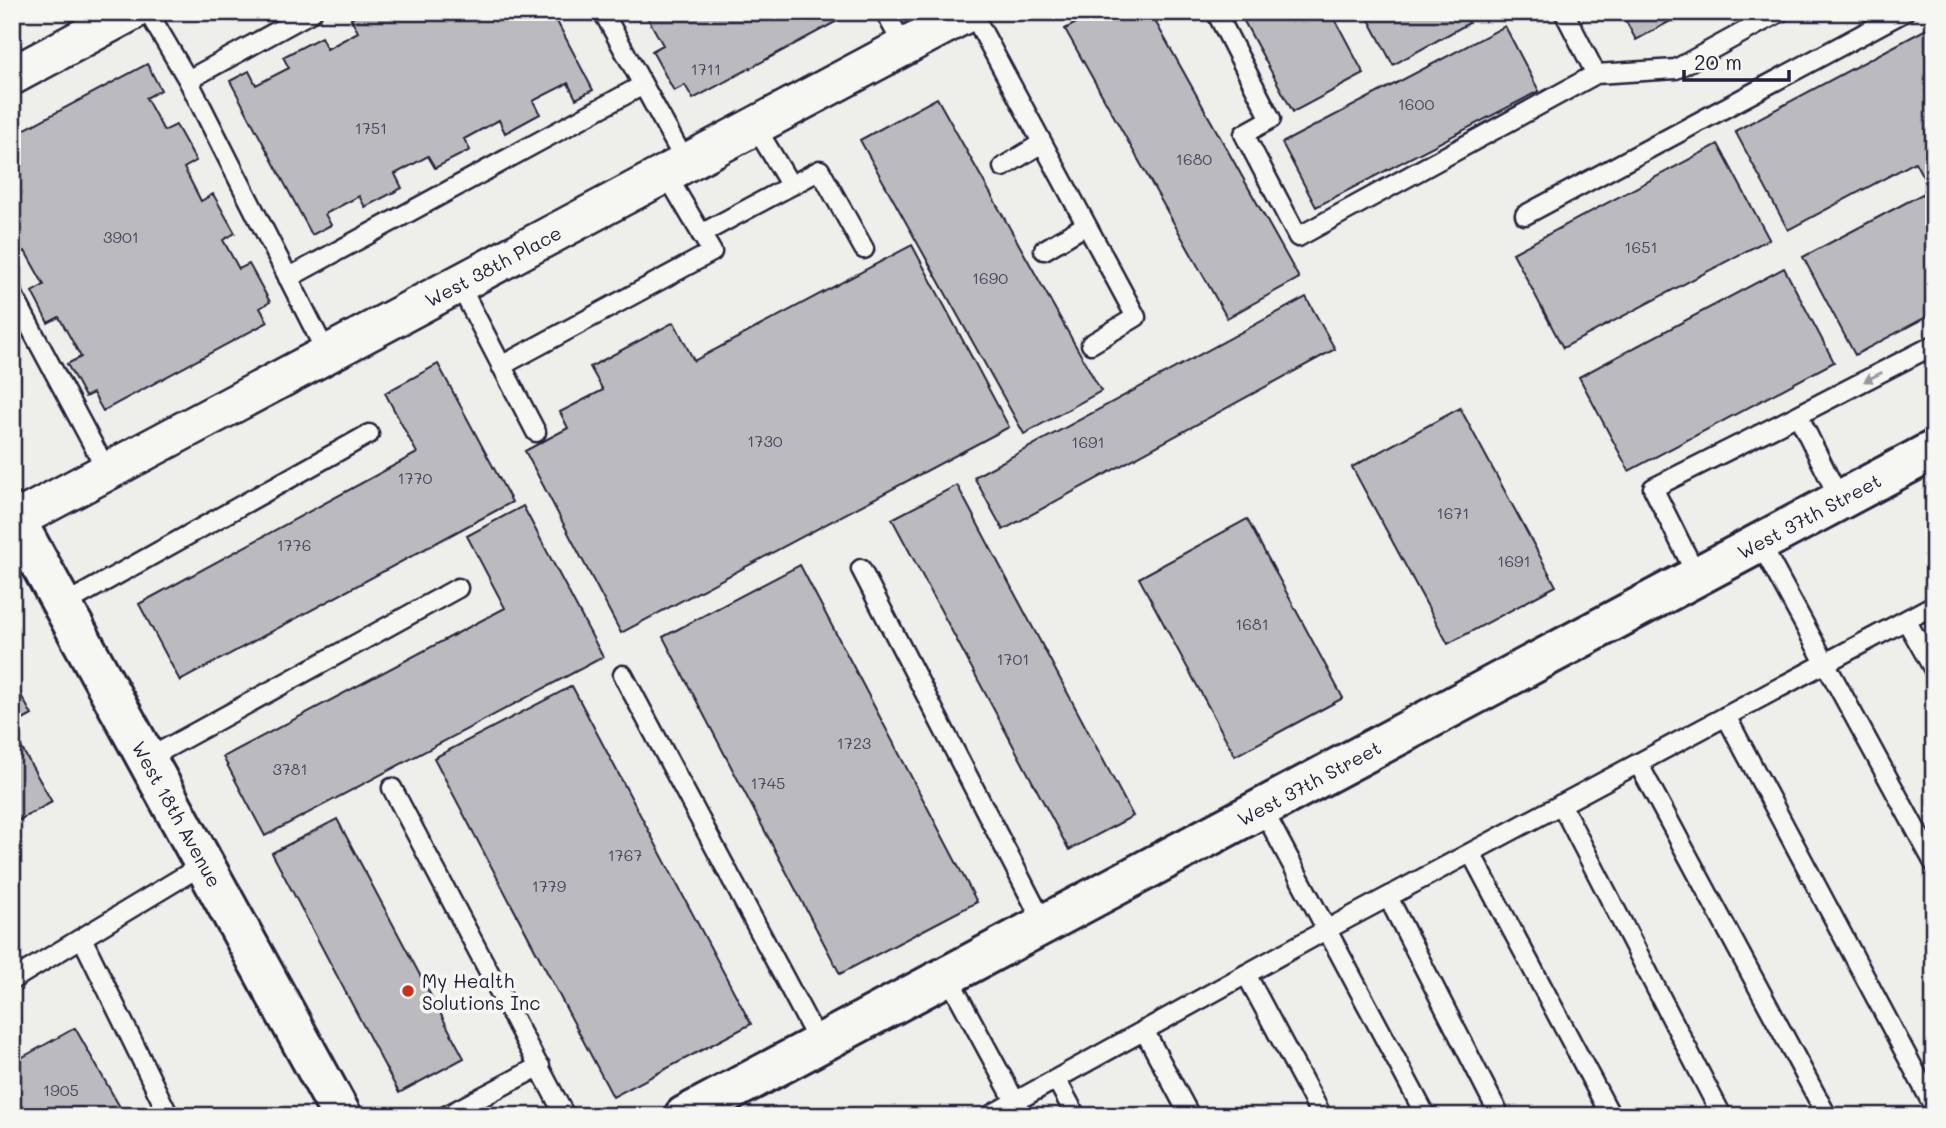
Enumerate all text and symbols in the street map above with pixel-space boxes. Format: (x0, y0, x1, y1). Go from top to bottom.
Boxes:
scale bar (1684, 38, 1788, 82)
text: 20 m (1694, 48, 1742, 75)
house number: 1711 (691, 58, 721, 79)
house number: 1600 (1398, 93, 1434, 114)
house number: 1751 (355, 117, 387, 138)
house number: 1680 (1176, 148, 1212, 169)
street label: West 38th Place (420, 220, 566, 312)
house number: 3901 (103, 226, 139, 247)
house number: 1651 (1624, 236, 1658, 257)
house number: 1690 (972, 267, 1008, 288)
one-way arrow (1863, 371, 1883, 382)
house number: 1730 (747, 430, 783, 451)
house number: 1691 (1071, 431, 1105, 452)
house number: 1770 (398, 467, 433, 488)
street label: West 37th Street (1733, 468, 1885, 564)
house number: 1671 (1437, 502, 1469, 523)
house number: 1776 (277, 534, 311, 555)
house number: 1691 (1497, 550, 1531, 571)
house number: 1681 (1235, 613, 1269, 634)
house number: 1701 (996, 648, 1030, 669)
house number: 1723 (837, 732, 871, 753)
street label: West 37th Street (1233, 735, 1385, 831)
street label: West 18th Avenue (127, 737, 227, 891)
house number: 3781 (272, 758, 308, 779)
house number: 1745 (751, 772, 785, 793)
house number: 1767 (608, 844, 642, 865)
house number: 1779 (532, 875, 566, 896)
place label: My Health Solutions Inc (422, 968, 540, 1015)
marker: My Health Solutions Inc (400, 983, 416, 999)
house number: 1905 (43, 1079, 79, 1100)

